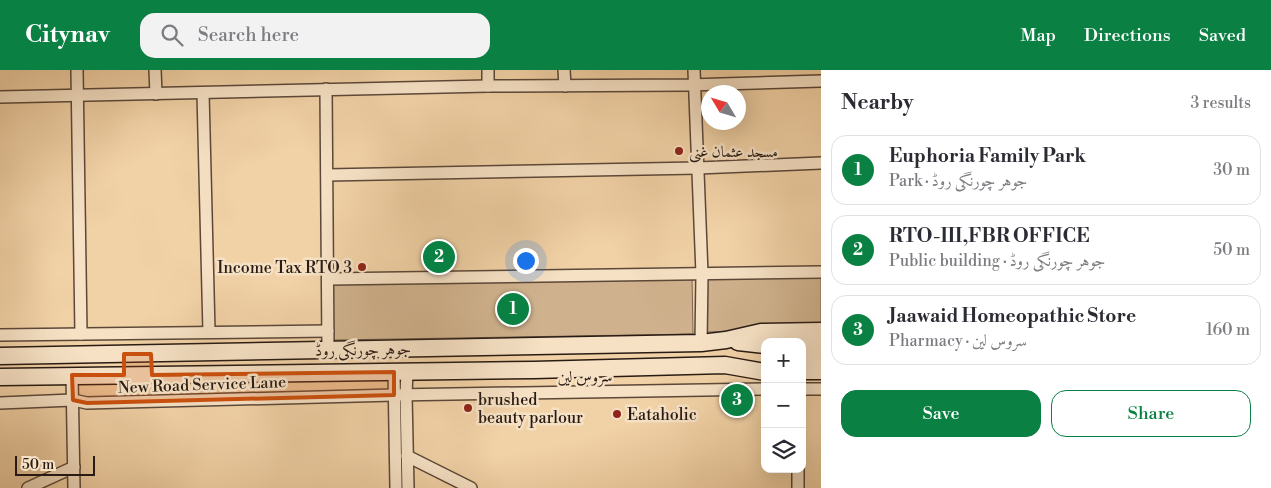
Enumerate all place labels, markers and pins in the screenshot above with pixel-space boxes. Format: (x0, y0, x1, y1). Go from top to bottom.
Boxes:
place label: مسجد عثمان غنی (689, 142, 778, 163)
marker: مسجد عثمان غنی (673, 145, 685, 157)
pin: 2 (423, 238, 455, 276)
place label: Income Tax RTO 3 (217, 258, 352, 278)
marker: Income Tax RTO 3 (356, 261, 368, 273)
pin: 1 (497, 290, 529, 328)
pin: 3 (721, 381, 753, 419)
place label: brushed beauty parlour (478, 390, 583, 428)
marker: brushed beauty parlour (462, 402, 474, 414)
place label: Eataholic (627, 405, 697, 425)
marker: Eataholic (611, 408, 623, 420)

